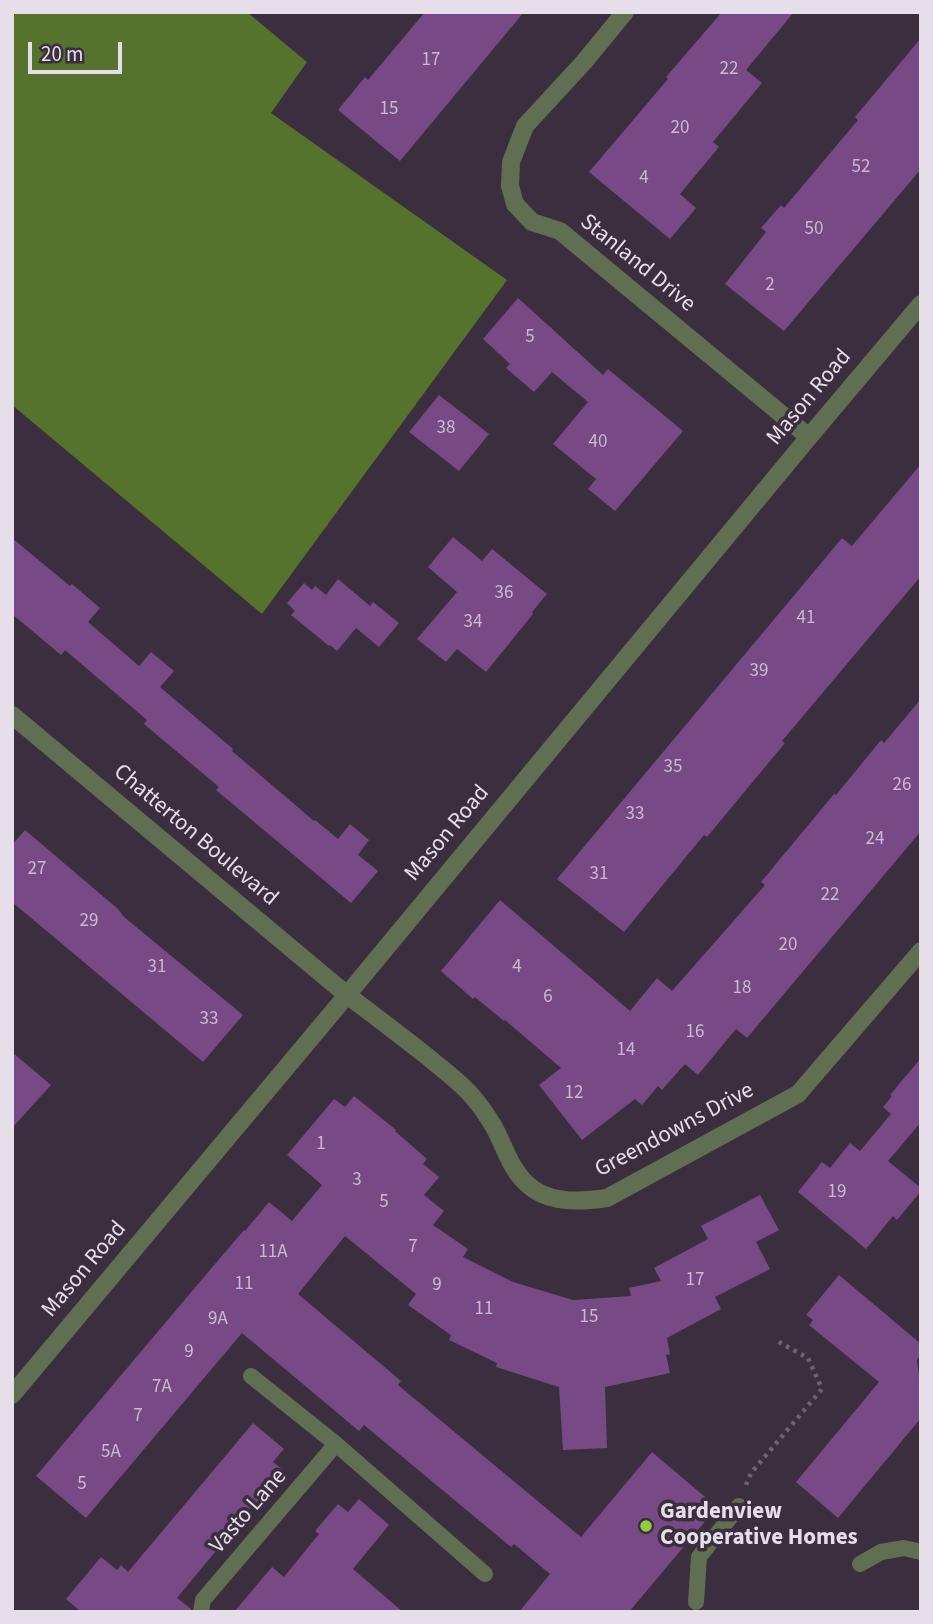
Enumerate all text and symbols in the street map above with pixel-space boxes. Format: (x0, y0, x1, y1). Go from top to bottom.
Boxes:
scale bar (32, 28, 126, 72)
text: 20 m (41, 39, 83, 69)
house number: 17 (422, 50, 440, 72)
house number: 22 (720, 59, 738, 81)
house number: 15 (380, 99, 398, 121)
house number: 20 (671, 118, 689, 140)
house number: 52 (852, 157, 870, 179)
house number: 4 (639, 168, 649, 190)
street label: Stanland Drive (574, 209, 700, 319)
house number: 50 (805, 219, 823, 241)
house number: 2 (765, 275, 775, 297)
house number: 5 (525, 327, 535, 349)
street label: Mason Road (762, 344, 858, 452)
house number: 38 (437, 418, 455, 440)
house number: 40 (589, 432, 607, 454)
house number: 36 (495, 583, 513, 605)
house number: 41 (797, 608, 815, 630)
house number: 34 (464, 612, 482, 634)
house number: 39 (750, 661, 768, 683)
house number: 35 (664, 757, 682, 779)
street label: Chatterton Boulevard (107, 759, 283, 913)
house number: 26 (893, 775, 911, 797)
street label: Mason Road (400, 780, 496, 888)
house number: 33 (626, 804, 644, 826)
house number: 24 (866, 829, 884, 851)
house number: 27 (28, 859, 46, 881)
house number: 31 (590, 864, 608, 886)
house number: 22 (821, 885, 839, 907)
house number: 29 (80, 911, 98, 933)
house number: 20 (779, 935, 797, 957)
house number: 31 (148, 957, 166, 979)
house number: 4 (512, 957, 522, 979)
house number: 18 (733, 978, 751, 1000)
house number: 6 (543, 987, 553, 1009)
house number: 33 (200, 1009, 218, 1031)
house number: 16 (686, 1022, 704, 1044)
house number: 14 (617, 1040, 635, 1062)
street label: Greendowns Drive (591, 1078, 759, 1184)
house number: 12 (565, 1083, 583, 1105)
house number: 1 (316, 1134, 326, 1156)
house number: 3 (352, 1170, 362, 1192)
house number: 19 (828, 1182, 846, 1204)
house number: 5 (379, 1192, 389, 1214)
street label: Mason Road (37, 1216, 133, 1324)
house number: 7 (408, 1237, 418, 1259)
house number: 11A (258, 1242, 288, 1264)
house number: 17 (686, 1270, 704, 1292)
house number: 11 (235, 1274, 253, 1296)
house number: 9 (432, 1275, 442, 1297)
house number: 11 (475, 1299, 493, 1321)
house number: 15 (580, 1307, 598, 1329)
house number: 9A (208, 1309, 228, 1331)
house number: 9 (184, 1342, 194, 1364)
house number: 7A (152, 1377, 172, 1399)
house number: 7 (133, 1406, 143, 1428)
house number: 5A (101, 1442, 121, 1464)
street label: Vasto Lane (205, 1464, 293, 1560)
house number: 5 (77, 1474, 87, 1496)
place label: Gardenview Cooperative Homes (660, 1499, 858, 1553)
marker: Gardenview Cooperative Homes (638, 1518, 654, 1534)

